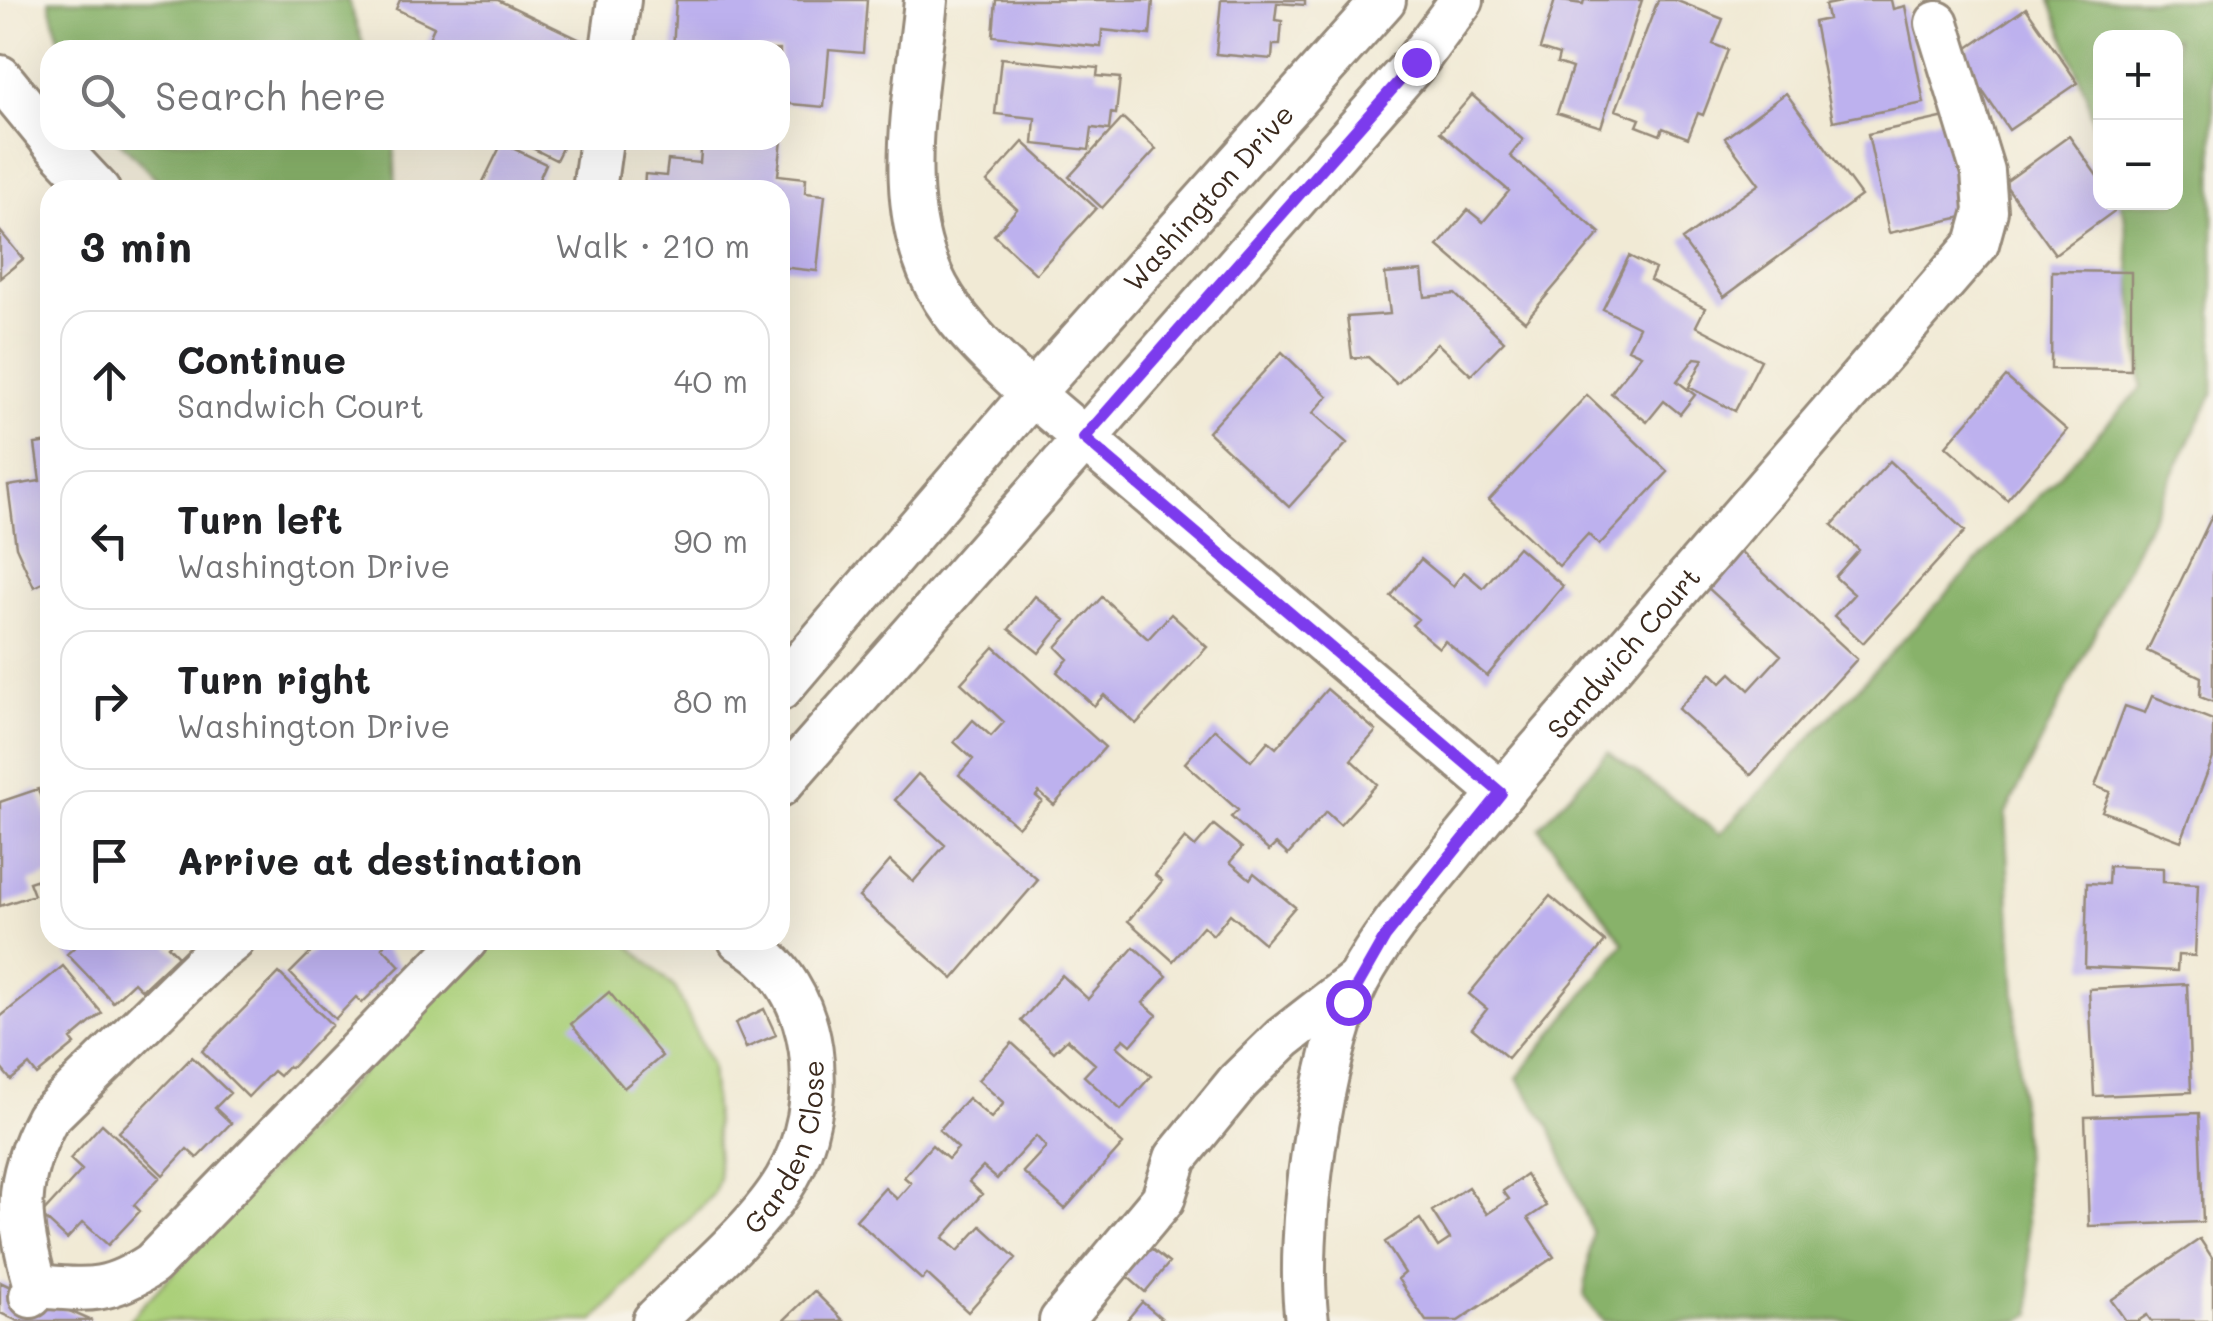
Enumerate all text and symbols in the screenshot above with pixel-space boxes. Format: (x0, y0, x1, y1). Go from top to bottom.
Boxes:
map controls (2093, 30, 2183, 210)
button: + (2093, 30, 2183, 120)
search box (40, 40, 790, 150)
route end (1394, 40, 1440, 86)
icon: search (75, 68, 130, 123)
text: Search here (155, 70, 386, 120)
street label: Washington Drive (1115, 96, 1301, 298)
button: − (2093, 120, 2183, 210)
text: 3 min (80, 218, 192, 273)
text: Walk · 210 m (555, 224, 750, 266)
text: Continue (177, 334, 346, 384)
icon: ahead (82, 353, 137, 408)
text: 40 m (674, 359, 748, 401)
text: Sandwich Court (177, 384, 424, 426)
text: Turn left (177, 494, 343, 544)
icon: left (82, 513, 137, 568)
text: 90 m (674, 519, 748, 561)
text: Washington Drive (177, 544, 450, 586)
street label: Sandwich Court (1539, 559, 1708, 746)
text: Turn right (177, 654, 371, 704)
icon: right (82, 673, 137, 728)
text: 80 m (673, 679, 748, 721)
text: Washington Drive (177, 704, 450, 746)
icon: arrive (82, 833, 137, 888)
text: Arrive at destination (177, 835, 582, 885)
route start (1326, 980, 1372, 1026)
street label: Garden Close (735, 1059, 831, 1241)

